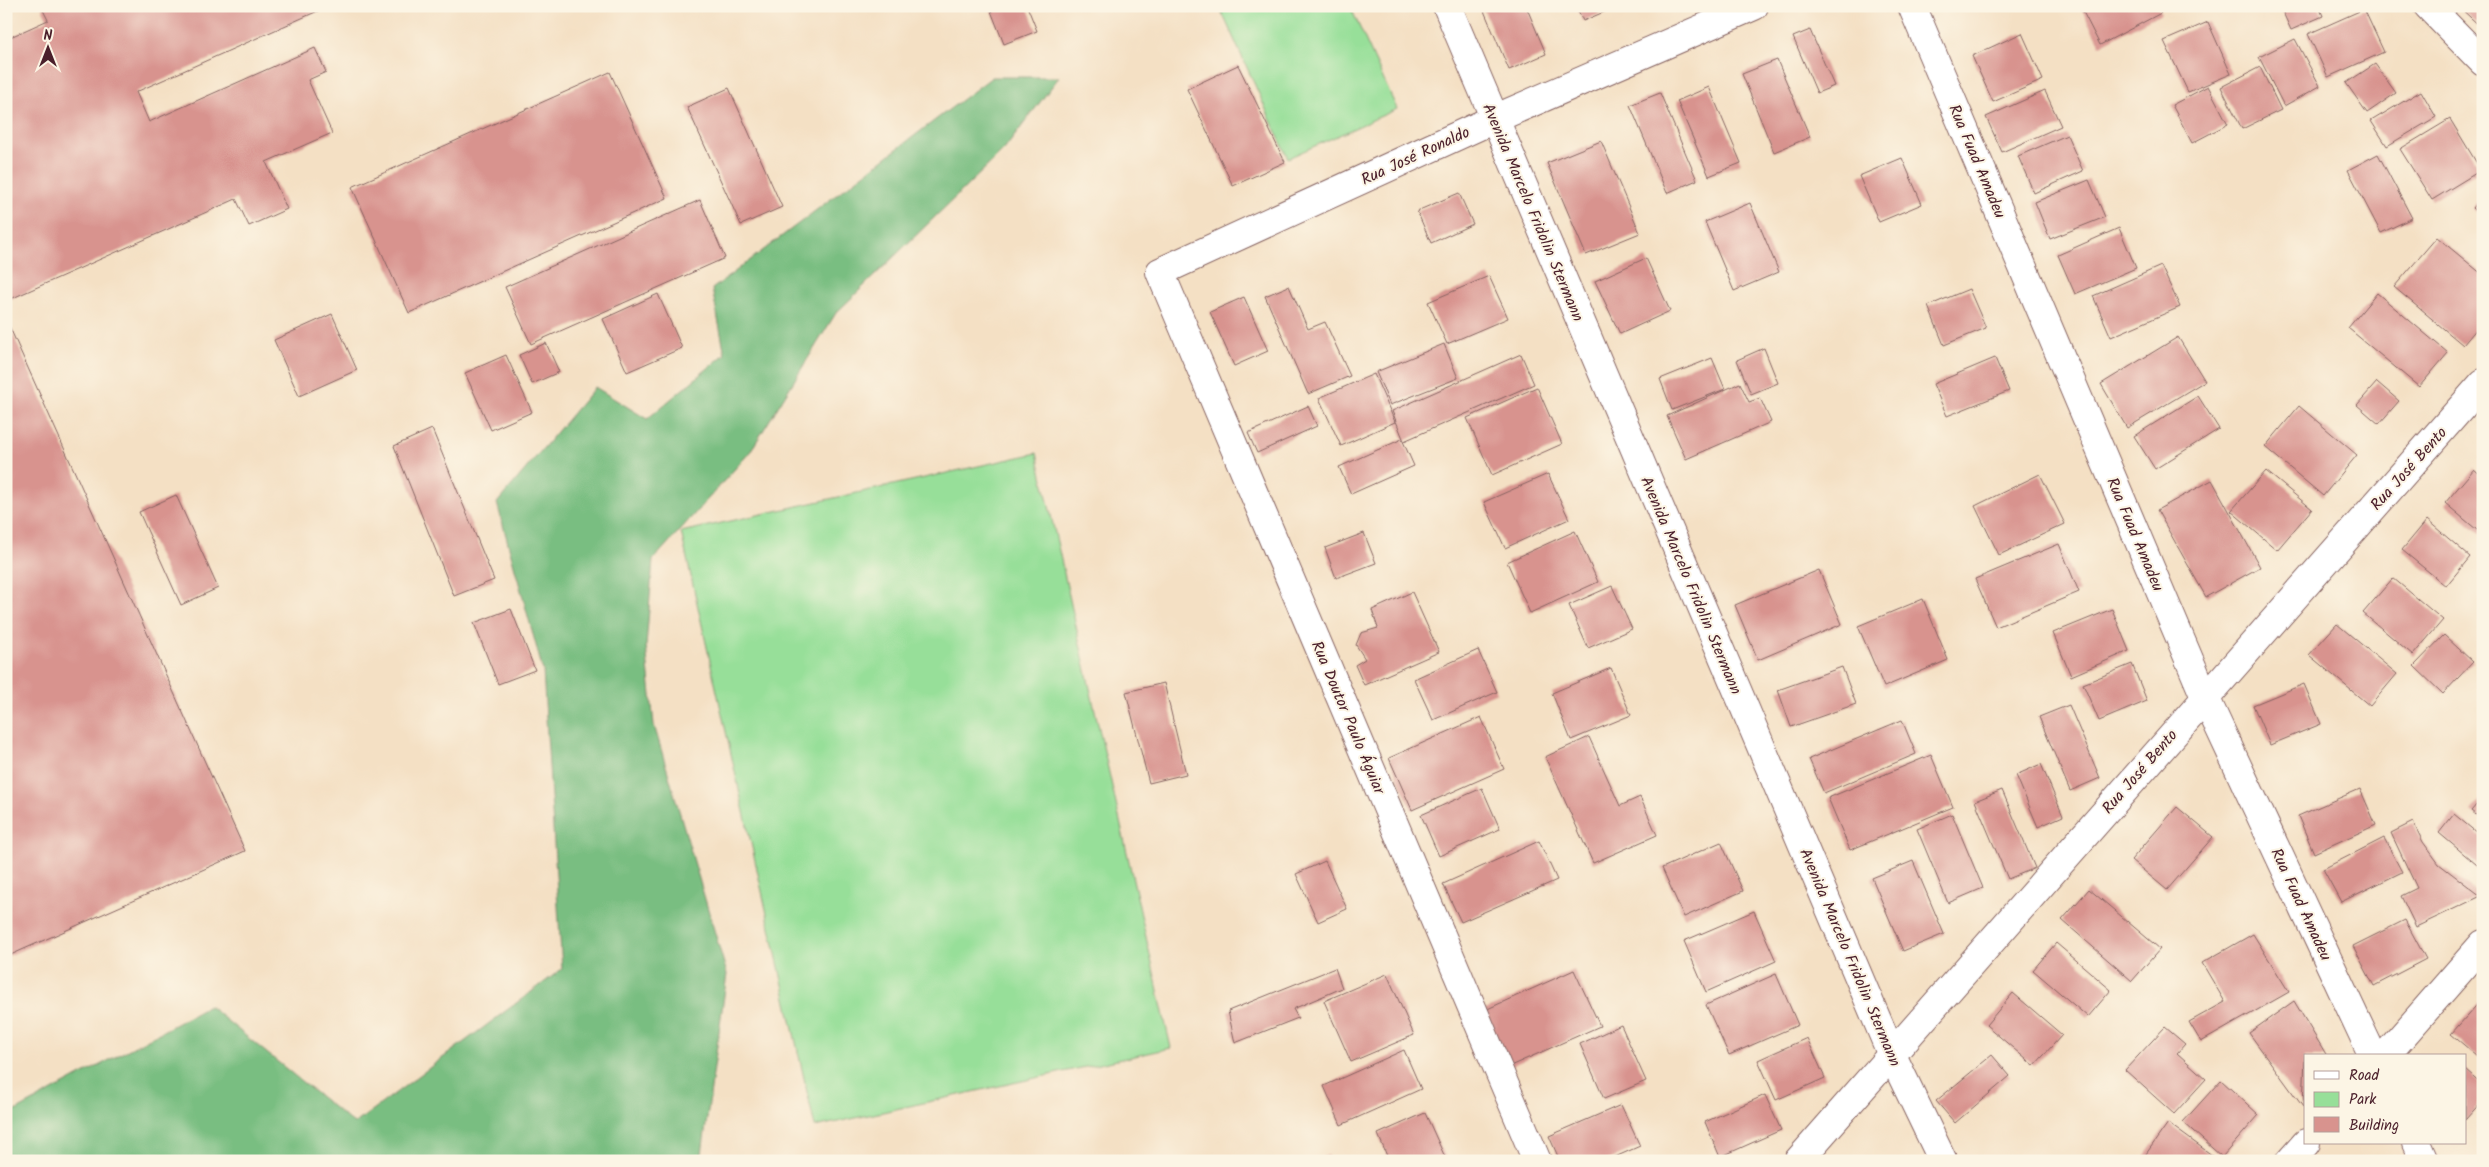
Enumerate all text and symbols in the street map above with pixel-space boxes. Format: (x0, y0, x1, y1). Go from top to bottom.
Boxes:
north arrow (22, 22, 72, 72)
text: N (44, 25, 53, 47)
street label: Avenida Marcelo Fridolin Stermann (1475, 99, 1590, 326)
street label: Rua Fuad Amadeu (1941, 101, 2012, 223)
street label: Rua José Ronaldo (1357, 120, 1474, 193)
street label: Rua José Bento (2365, 422, 2454, 516)
street label: Avenida Marcelo Fridolin Stermann (1633, 472, 1748, 699)
street label: Rua Fuad Amadeu (2099, 474, 2170, 596)
street label: Rua Doutor Paulo Águiar (1304, 637, 1392, 800)
street label: Rua José Bento (2096, 724, 2184, 820)
street label: Avenida Marcelo Fridolin Stermann (1792, 844, 1907, 1071)
street label: Rua Fuad Amadeu (2264, 844, 2338, 965)
legend (2304, 1054, 2466, 1144)
text: Road (2349, 1064, 2380, 1088)
text: Park (2349, 1088, 2377, 1112)
text: Building (2349, 1114, 2399, 1138)

